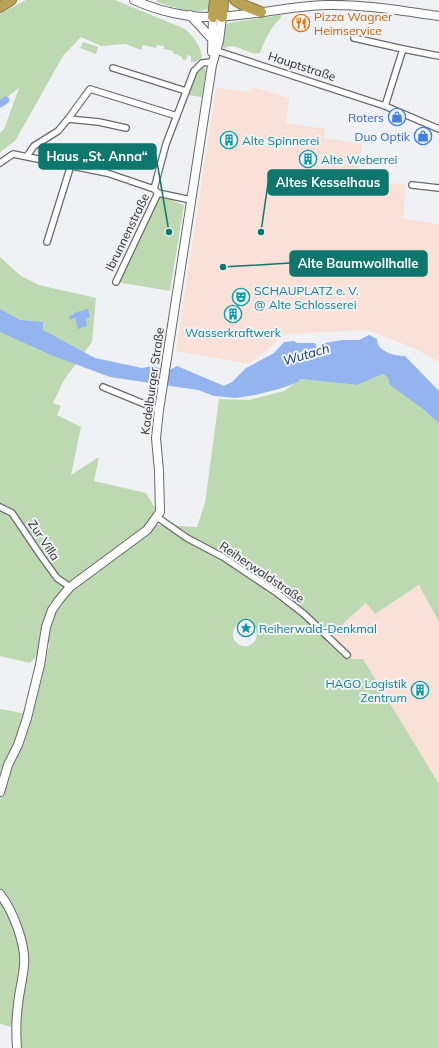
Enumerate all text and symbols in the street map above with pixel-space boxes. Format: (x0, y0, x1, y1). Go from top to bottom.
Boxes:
place label: Pizza Wagner Heimservice (314, 9, 393, 38)
restaurant icon: Pizza Wagner Heimservice (291, 13, 311, 33)
street label: Hauptstraße (266, 48, 338, 84)
shop icon: Roters (387, 107, 407, 127)
place label: Roters (348, 110, 384, 125)
shop icon: Duo Optik (413, 126, 433, 146)
place label: Duo Optik (354, 129, 411, 144)
building icon: Alte Spinnerei (219, 130, 239, 150)
place label: Alte Spinnerei (242, 133, 319, 148)
callout: Haus „St. Anna“ (39, 144, 156, 169)
text: Haus „St. Anna“ (46, 148, 148, 164)
building icon: Alte Weberrei (298, 149, 318, 169)
place label: Alte Weberrei (321, 152, 398, 167)
callout: Altes Kesselhaus (268, 170, 388, 195)
text: Altes Kesselhaus (276, 174, 380, 190)
street label: Ibrunnenstraße (102, 191, 152, 273)
callout: Alte Baumwollhalle (290, 251, 427, 276)
text: Alte Baumwollhalle (298, 255, 418, 271)
place label: SCHAUPLATZ e. V. @ Alte Schlosserei (254, 283, 359, 312)
theatre icon: SCHAUPLATZ e. V. @ Alte Schlosserei (231, 287, 251, 307)
building icon: Wasserkraftwerk (223, 304, 243, 324)
place label: Wasserkraftwerk (185, 325, 282, 340)
street label: Kadelburger Straße (137, 326, 167, 436)
water label: Wutach (281, 340, 331, 368)
street label: Zur Villa (25, 517, 63, 563)
street label: Reiherwaldstraße (217, 538, 307, 606)
place icon: Reiherwald-Denkmal (236, 618, 256, 638)
place label: Reiherwald-Denkmal (259, 621, 377, 636)
place label: HAGO Logistik Zentrum (325, 676, 408, 705)
building icon: HAGO Logistik Zentrum (410, 680, 430, 700)

